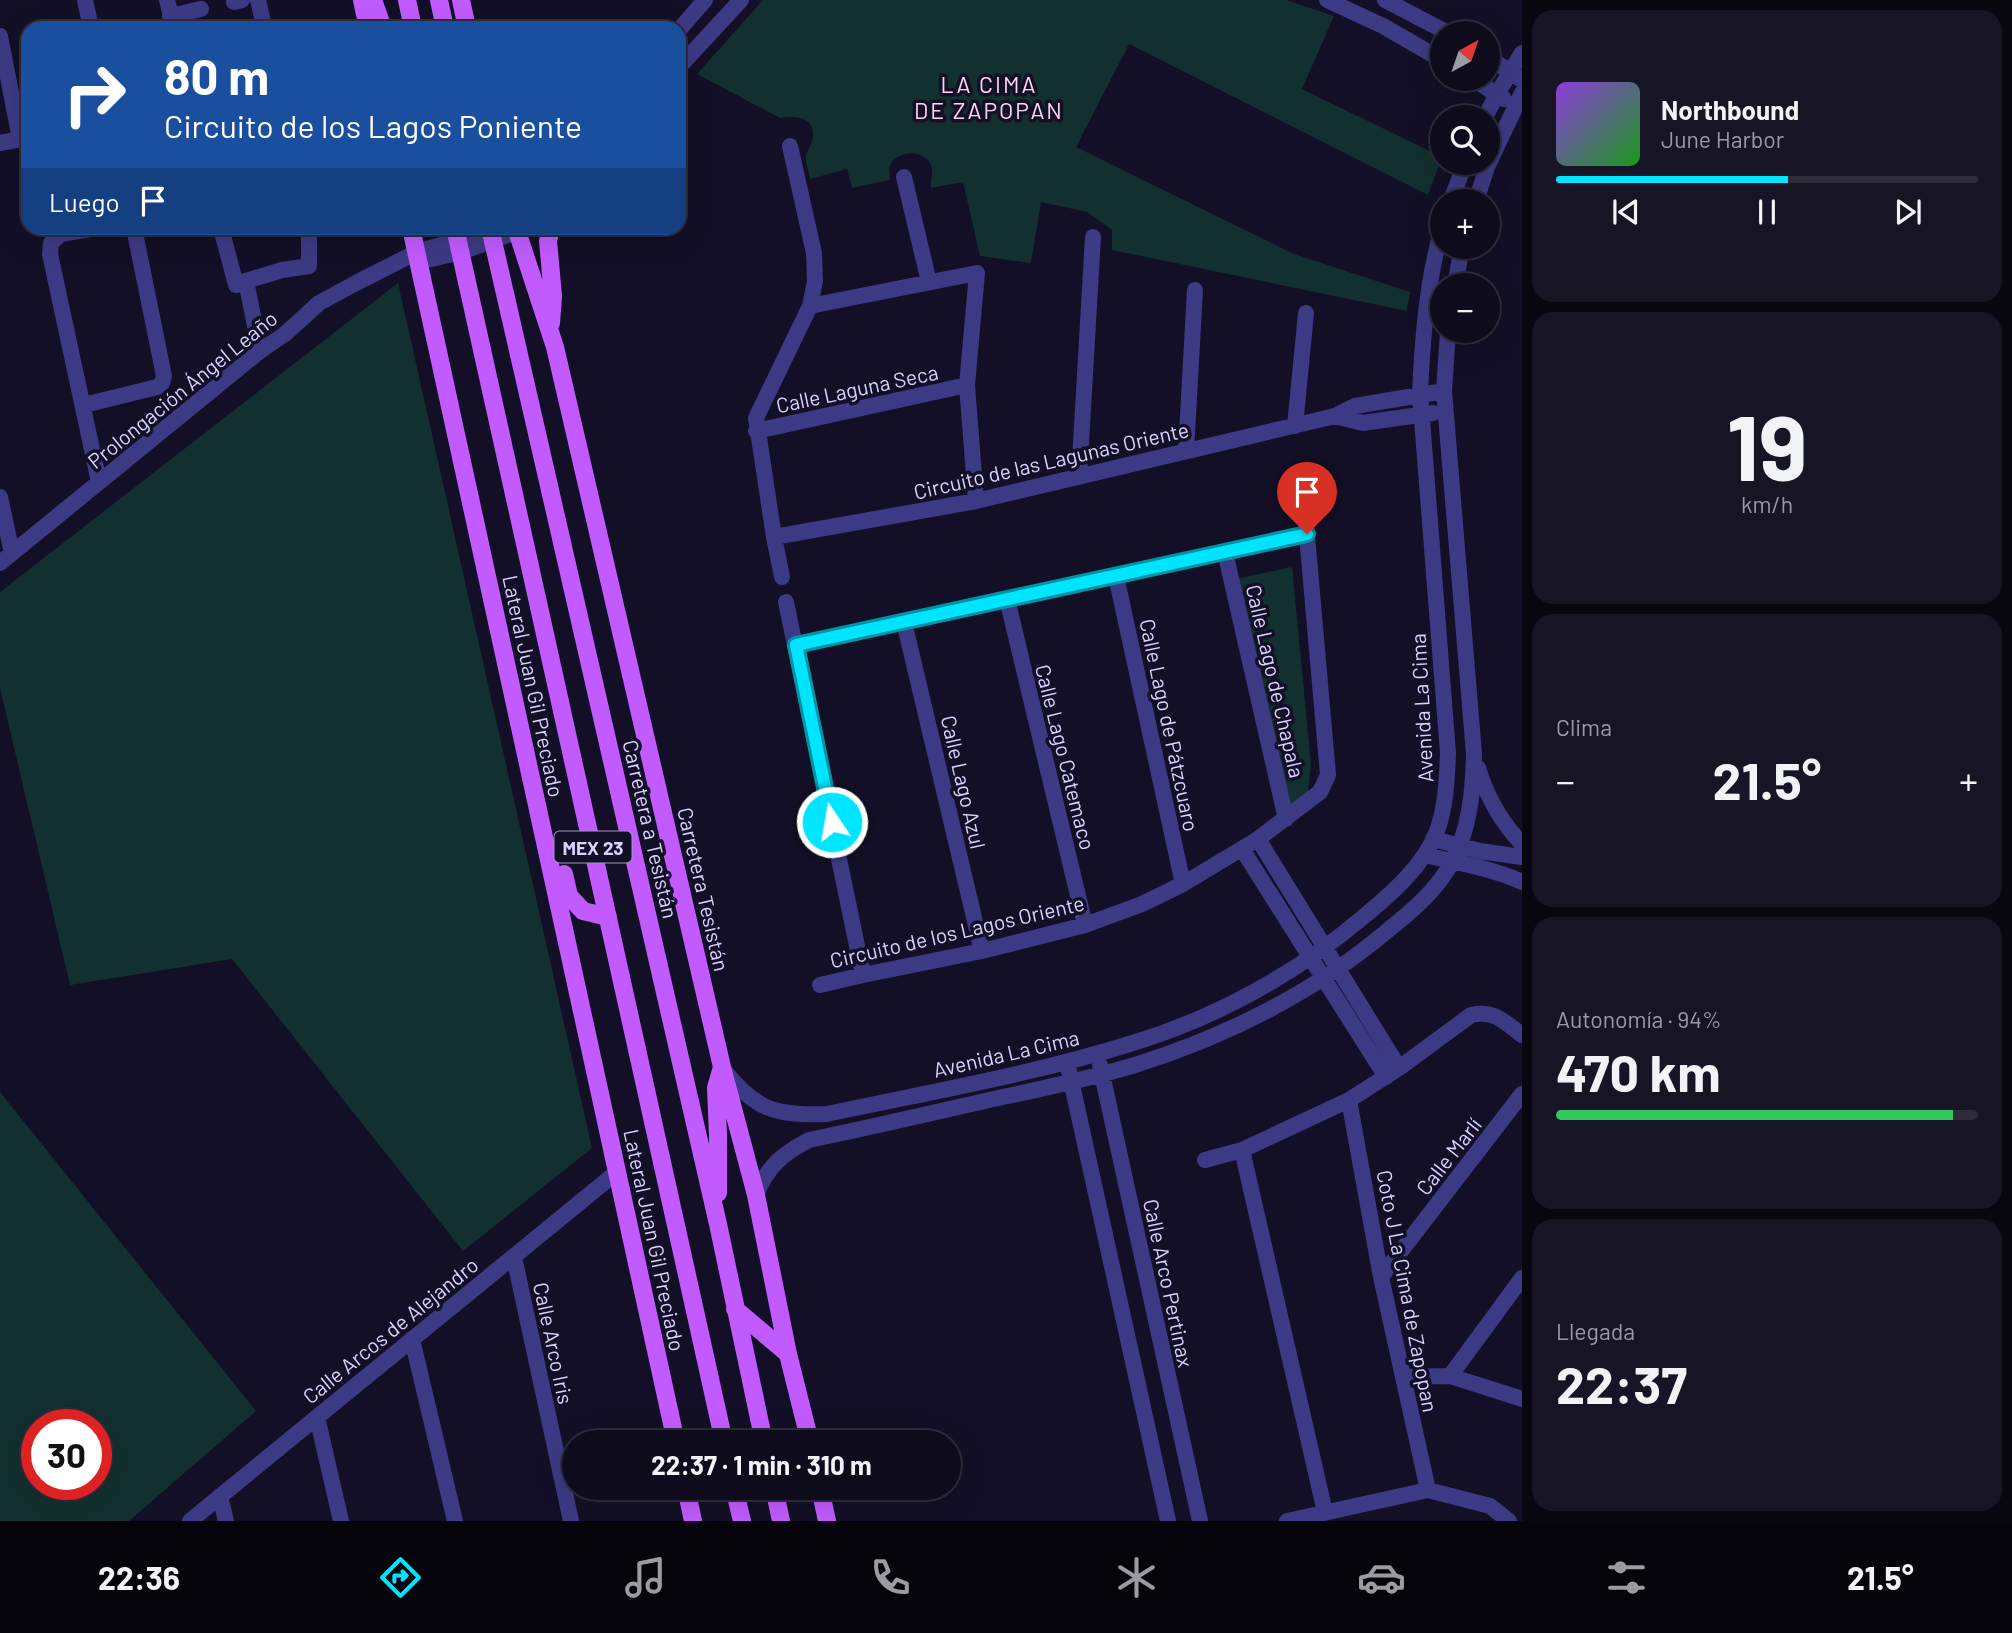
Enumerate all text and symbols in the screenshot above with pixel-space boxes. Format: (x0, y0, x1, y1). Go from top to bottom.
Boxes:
north arrow (1430, 21, 1500, 91)
map controls (1430, 21, 1500, 343)
text: 80 m (164, 46, 269, 105)
icon: right (49, 49, 140, 140)
district label: LA CIMA DE ZAPOPAN (914, 70, 1064, 124)
text: Northbound (1661, 94, 1799, 125)
button: search (1430, 105, 1500, 175)
text: Circuito de los Lagos Poniente (164, 106, 582, 144)
text: June Harbor (1661, 125, 1784, 153)
icon: arrive (134, 182, 172, 220)
text: Luego (49, 186, 120, 217)
button: + (1430, 189, 1500, 259)
icon: previous (1607, 193, 1645, 231)
icon: pause (1748, 193, 1786, 231)
icon: next (1889, 193, 1927, 231)
button: − (1430, 273, 1500, 343)
street label: Prolongación Ángel Leaño (82, 305, 282, 473)
street label: Calle Laguna Seca (774, 359, 940, 417)
text: 19 (1727, 390, 1807, 499)
street label: Circuito de las Lagunas Oriente (911, 416, 1191, 504)
pin (1277, 462, 1337, 534)
icon: arrive (1288, 473, 1326, 511)
text: km/h (1741, 490, 1793, 518)
street label: Lateral Juan Gil Preciado (498, 573, 570, 799)
street label: Calle Lago de Chapala (1242, 582, 1310, 780)
street label: Calle Lago de Pátzcuaro (1135, 616, 1205, 834)
street label: Avenida La Cima (1405, 633, 1437, 783)
street label: Calle Lago Catemaco (1031, 662, 1101, 852)
street label: Calle Lago Azul (937, 713, 991, 851)
text: Clima (1556, 713, 1612, 741)
street label: Carretera a Tesistán (618, 737, 684, 921)
text: 21.5° (1713, 748, 1821, 810)
text: − (1556, 757, 1575, 803)
text: + (1959, 757, 1978, 803)
position arrow (795, 785, 869, 859)
street label: Carretera Tesistán (673, 805, 735, 973)
road number: MEX 23 (554, 832, 632, 862)
street label: Circuito de los Lagos Oriente (827, 890, 1087, 972)
text: Autonomía · 94% (1556, 1005, 1721, 1033)
street label: Avenida La Cima (931, 1024, 1081, 1082)
text: 470 km (1556, 1040, 1721, 1102)
street label: Calle Marlí (1410, 1112, 1486, 1200)
street label: Lateral Juan Gil Preciado (619, 1127, 691, 1353)
street label: Coto J La Cima de Zapopan (1372, 1168, 1444, 1414)
street label: Calle Arco Pertinax (1139, 1197, 1199, 1369)
street label: Calle Arcos de Alejandro (297, 1252, 483, 1408)
street label: Calle Arco Iris (529, 1280, 579, 1406)
text: Llegada (1556, 1317, 1635, 1345)
text: 22:37 (1556, 1352, 1687, 1414)
speed limit sign: 30 (21, 1409, 112, 1500)
text: 22:37 · 1 min · 310 m (651, 1449, 872, 1480)
icon: directions (376, 1553, 425, 1602)
icon: music (621, 1553, 670, 1602)
icon: phone (866, 1553, 915, 1602)
icon: climate (1112, 1553, 1161, 1602)
icon: car (1357, 1553, 1406, 1602)
icon: filters (1602, 1553, 1651, 1602)
text: 22:36 (98, 1558, 180, 1596)
text: 21.5° (1847, 1558, 1914, 1596)

